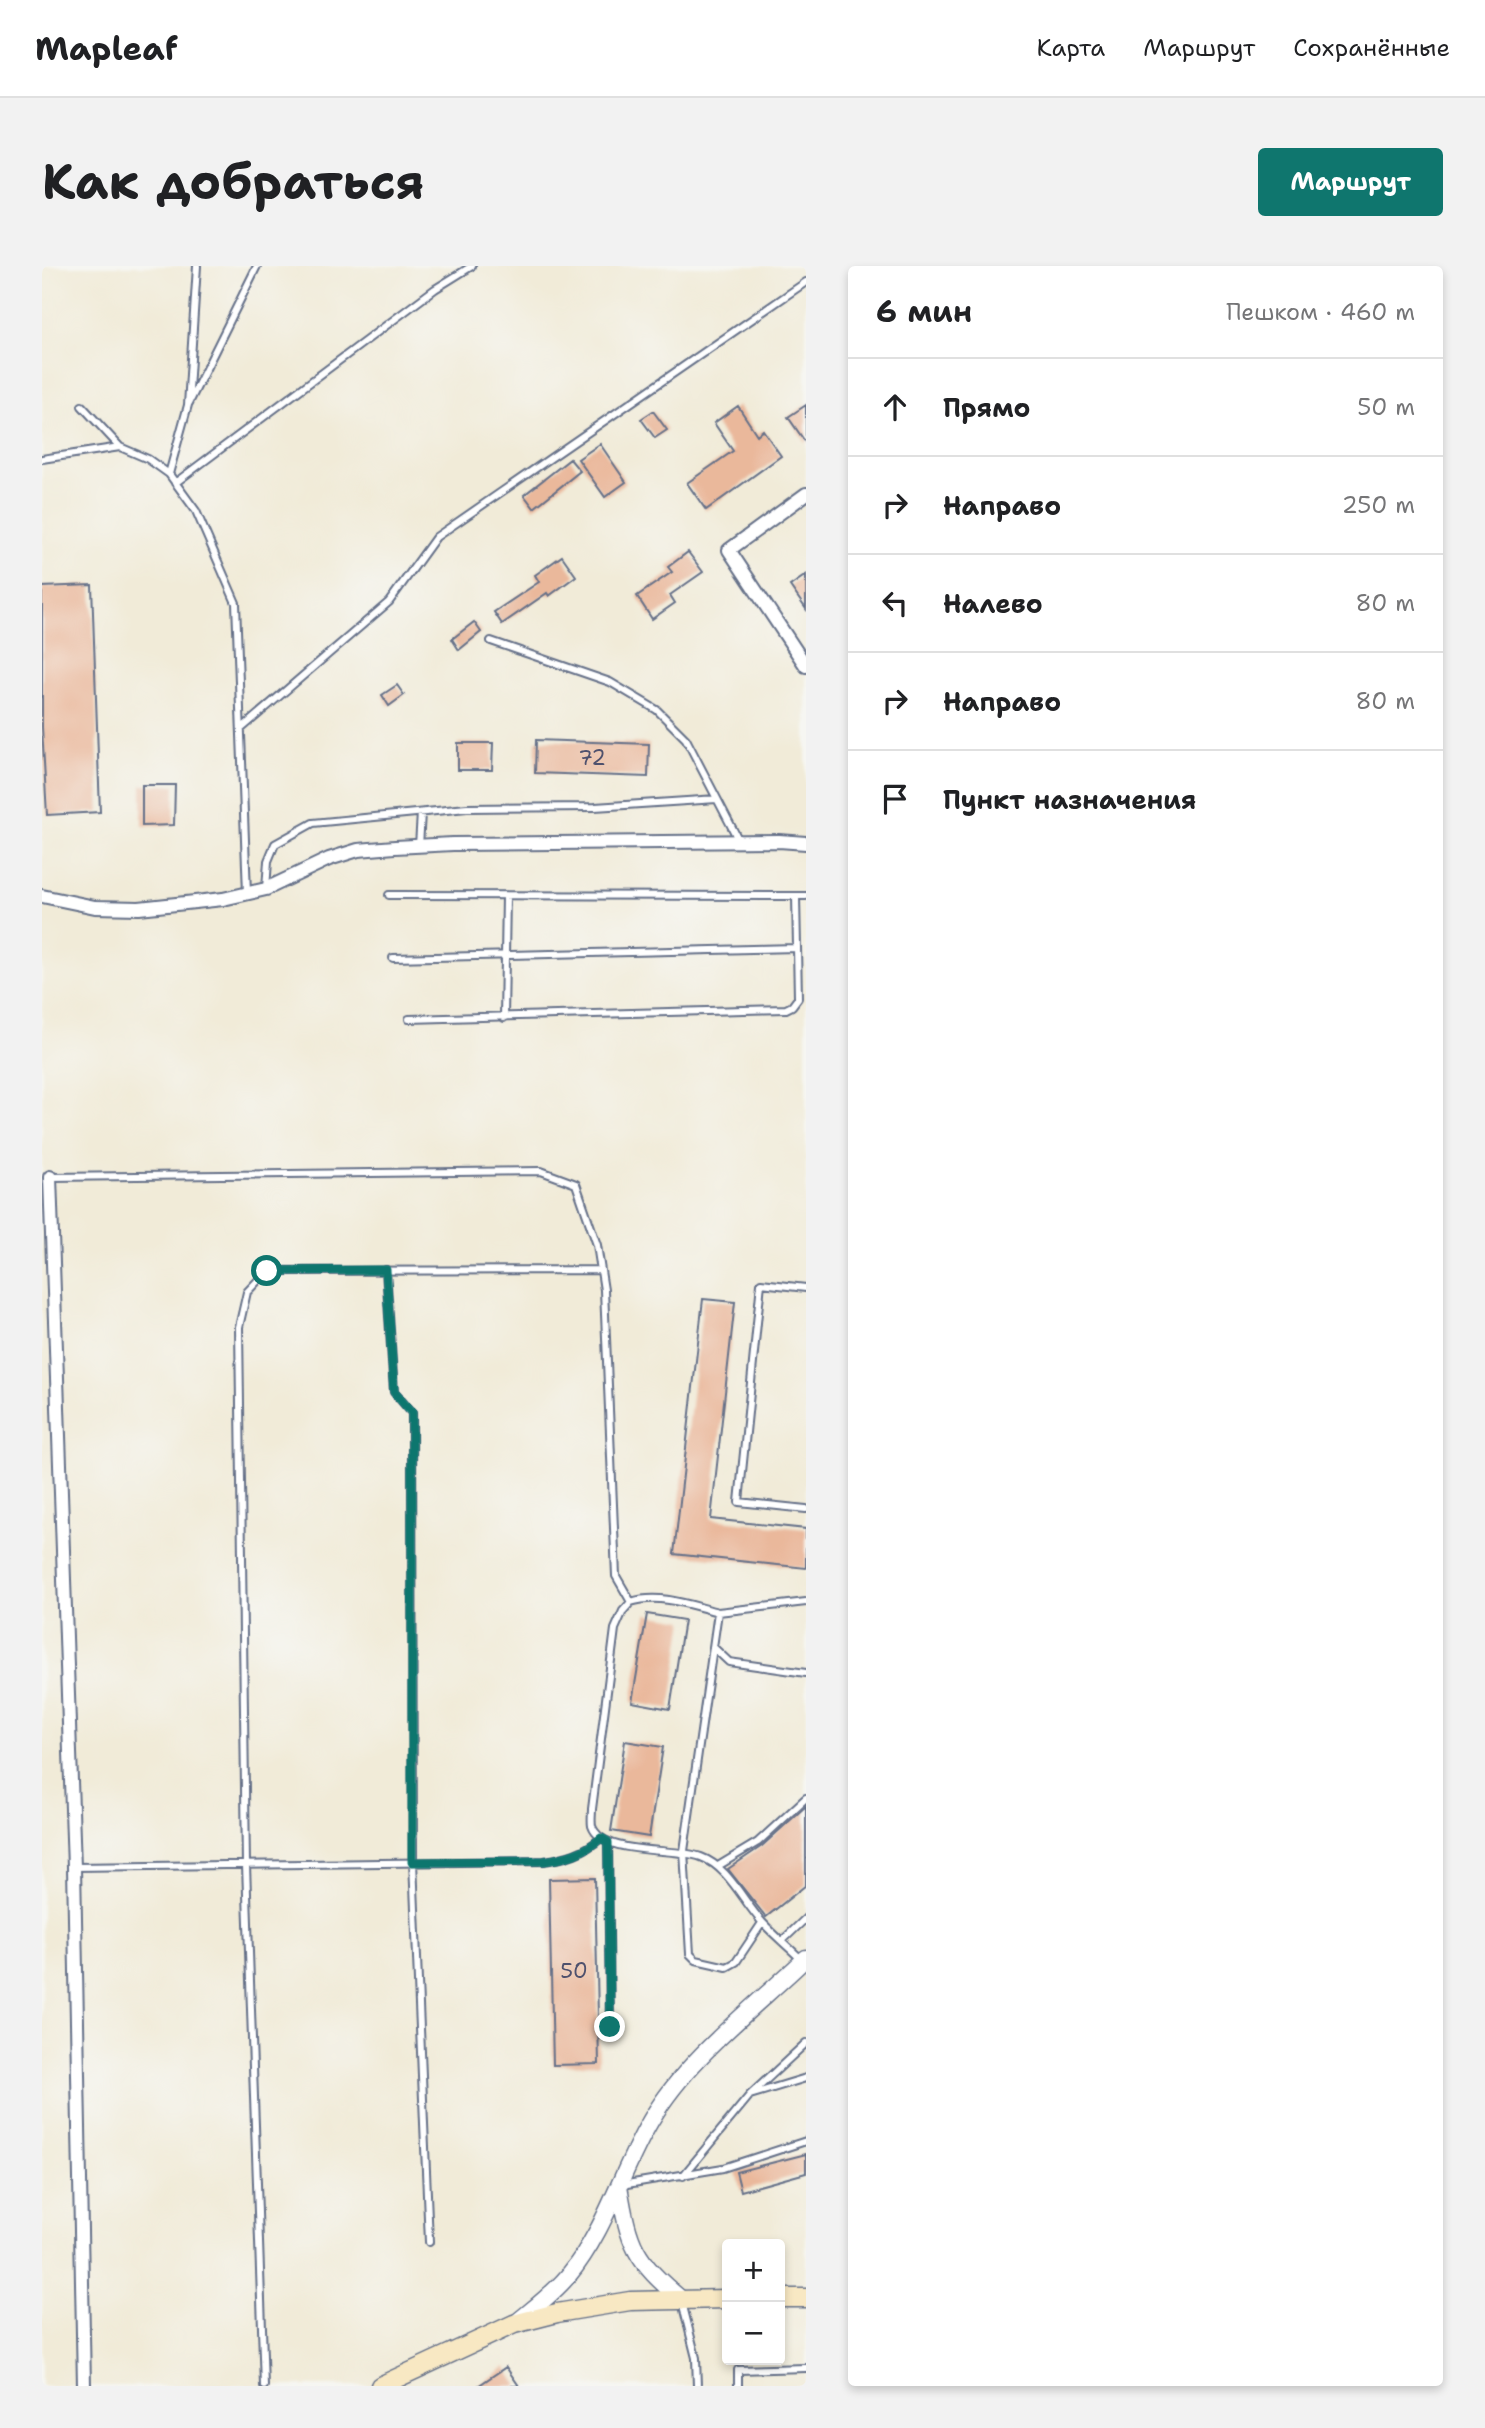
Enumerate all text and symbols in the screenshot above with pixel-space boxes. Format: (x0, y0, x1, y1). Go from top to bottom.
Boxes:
text: Mapleaf (35, 26, 178, 71)
text: Карта (1037, 32, 1105, 64)
text: Маршрут (1143, 32, 1255, 64)
text: Сохранённые (1293, 32, 1450, 64)
button: Маршрут (1258, 148, 1443, 216)
text: Как добраться (42, 149, 424, 215)
text: 6 мин (876, 291, 972, 332)
text: Пешком · 460 m (1226, 297, 1415, 327)
icon: ahead (876, 388, 914, 426)
text: Прямо (943, 390, 1031, 425)
text: 50 m (1357, 392, 1415, 422)
icon: right (876, 486, 914, 524)
text: Направо (943, 488, 1061, 523)
text: 250 m (1342, 490, 1415, 520)
icon: left (876, 584, 914, 622)
text: Налево (943, 586, 1043, 621)
text: 80 m (1356, 588, 1415, 618)
icon: right (876, 682, 914, 720)
text: Направо (943, 684, 1061, 719)
text: 80 m (1356, 686, 1415, 716)
house number: 72 (578, 744, 606, 772)
icon: arrive (876, 780, 914, 818)
text: Пункт назначения (943, 782, 1196, 817)
route start (251, 1255, 282, 1286)
house number: 50 (560, 1957, 588, 1985)
route end (594, 2011, 625, 2042)
map controls (722, 2239, 785, 2365)
button: + (722, 2239, 785, 2302)
button: − (722, 2302, 785, 2365)

